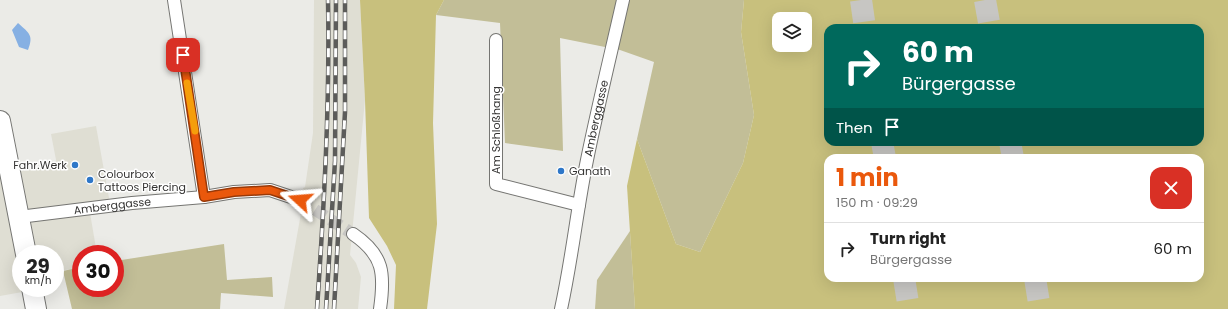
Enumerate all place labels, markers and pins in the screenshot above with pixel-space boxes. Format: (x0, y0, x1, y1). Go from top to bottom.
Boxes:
pin (166, 38, 200, 72)
place label: Fahr.Werk (13, 157, 67, 173)
marker: Fahr.Werk (70, 160, 80, 170)
place label: Ganath (569, 163, 611, 179)
place label: Colourbox Tattoos Piercing (98, 166, 186, 195)
marker: Ganath (556, 166, 566, 176)
marker: Colourbox Tattoos Piercing (85, 175, 95, 185)

